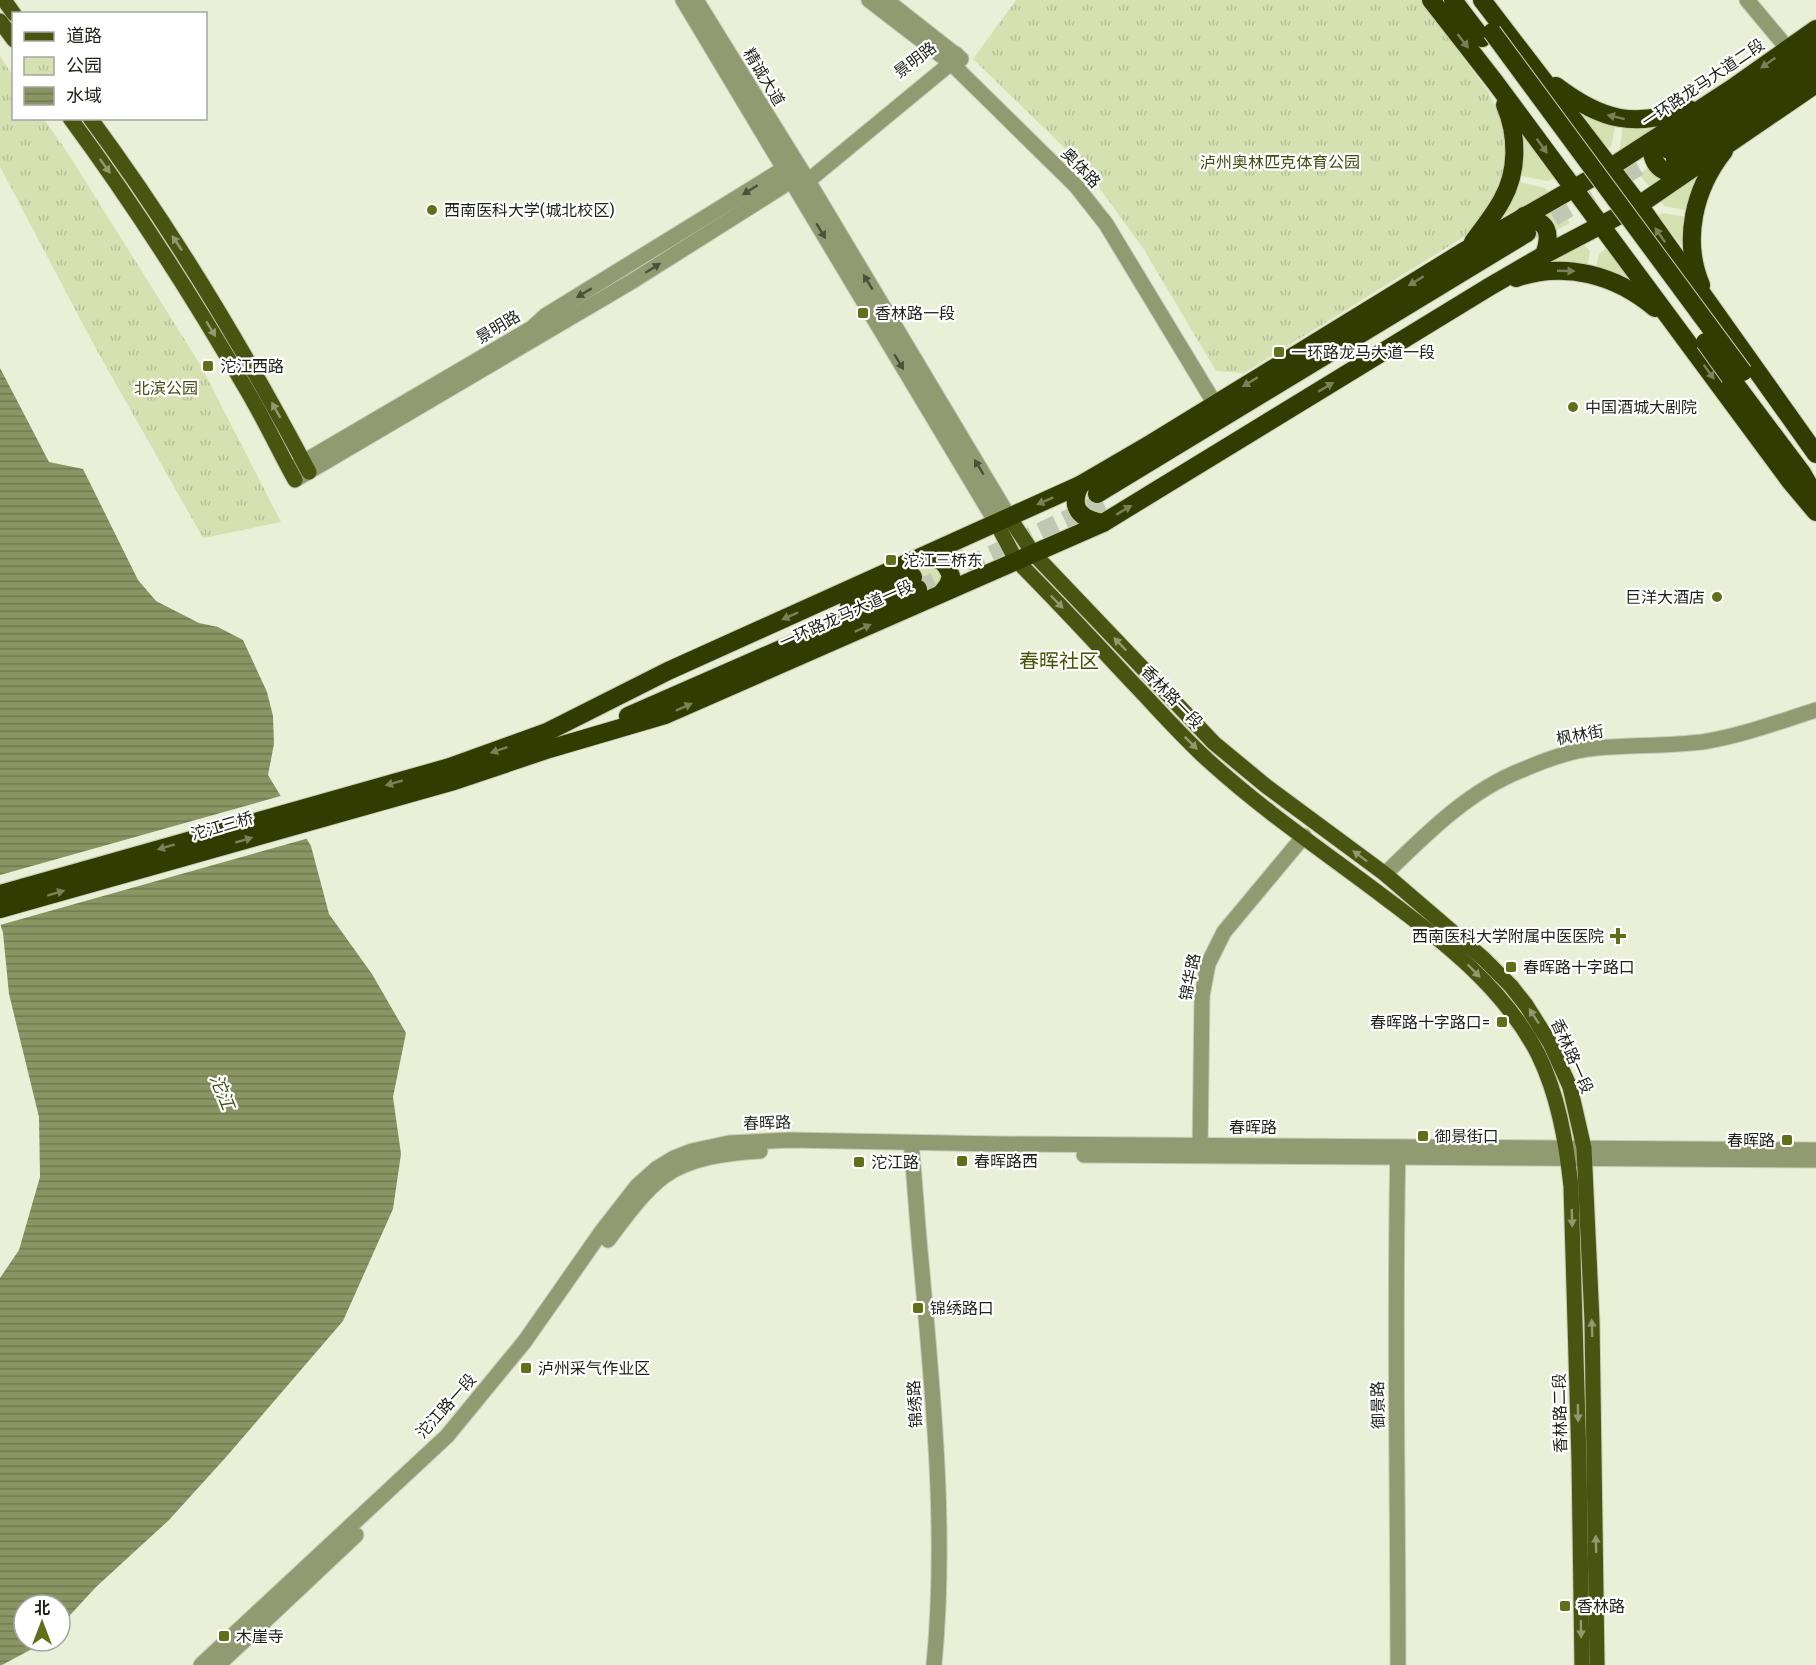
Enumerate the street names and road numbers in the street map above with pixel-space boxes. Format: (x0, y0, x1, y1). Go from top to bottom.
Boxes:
street label: 一环路龙马大道二段 (1638, 35, 1768, 131)
street label: 景明路 (890, 38, 940, 82)
street label: 精诚大道 (739, 45, 789, 109)
street label: 奥体路 (1057, 144, 1105, 192)
street label: 景明路 (473, 306, 523, 348)
street label: 一环路龙马大道一段 (776, 576, 916, 652)
street label: 香林路一段 (1137, 662, 1207, 732)
street label: 枫林街 (1555, 721, 1605, 749)
street label: 沱江三桥 (189, 808, 255, 844)
street label: 锦华路 (1176, 952, 1204, 1002)
street label: 香林路一段 (1547, 1016, 1597, 1096)
street label: 春晖路 (743, 1113, 791, 1133)
street label: 春晖路 (1229, 1118, 1277, 1137)
street label: 沱江路一段 (412, 1370, 480, 1442)
street label: 香林路二段 (1550, 1373, 1570, 1453)
street label: 锦绣路 (904, 1380, 926, 1428)
street label: 御景路 (1368, 1381, 1388, 1429)

